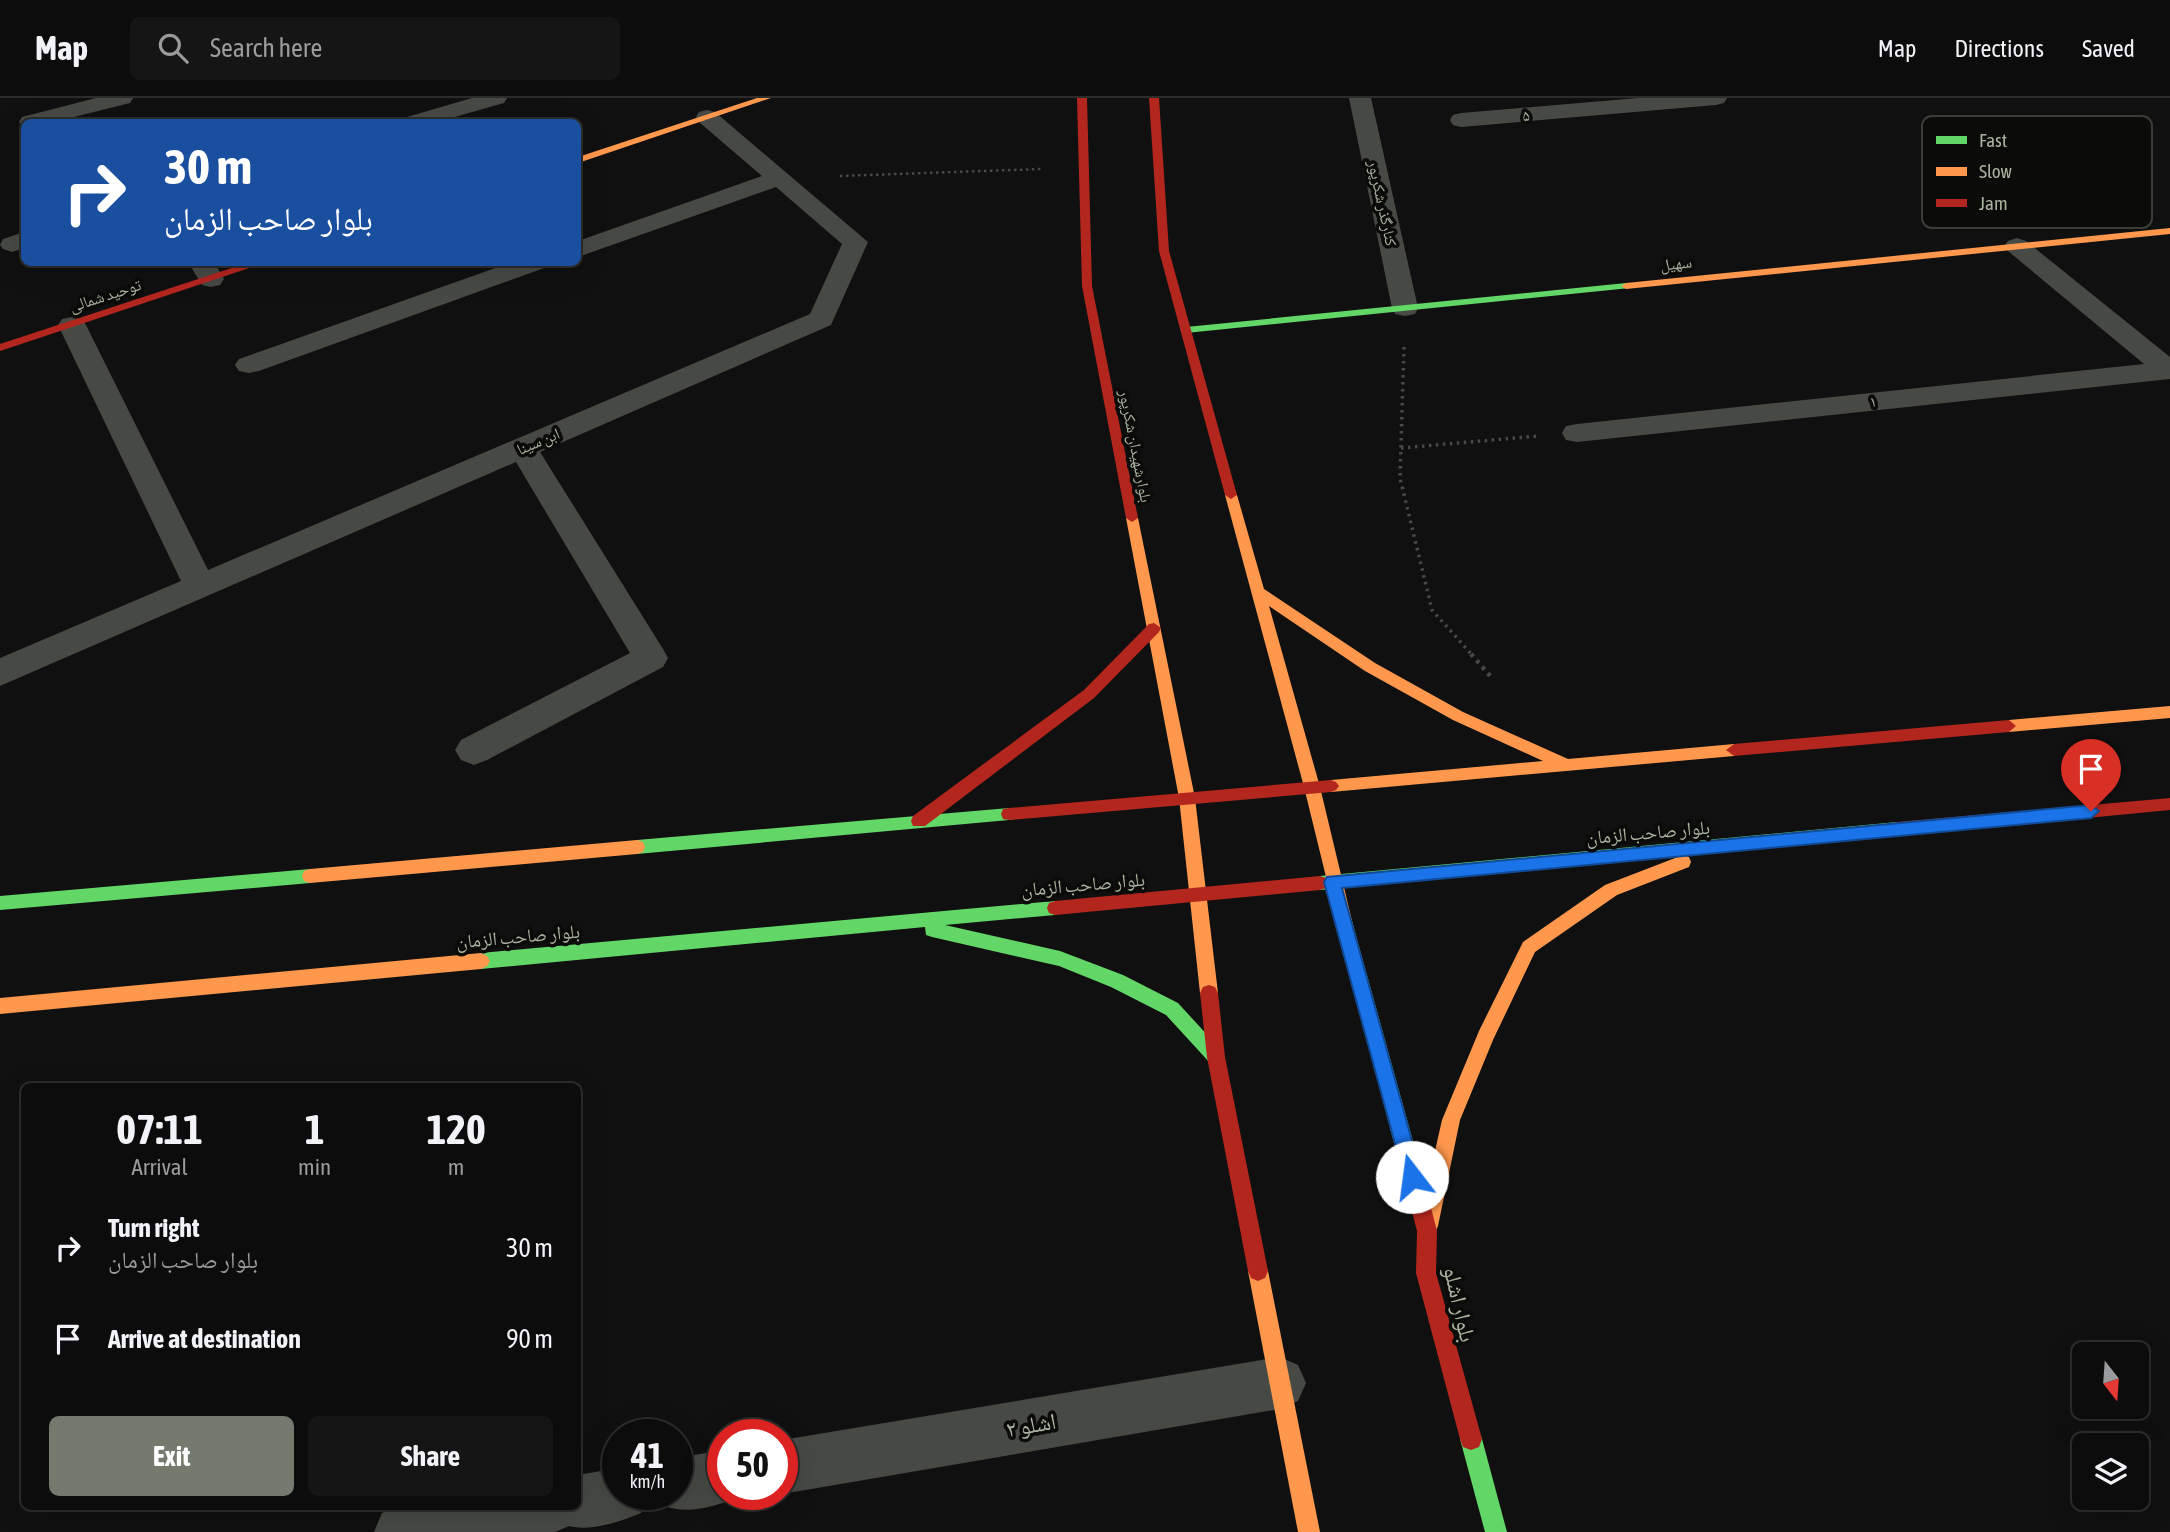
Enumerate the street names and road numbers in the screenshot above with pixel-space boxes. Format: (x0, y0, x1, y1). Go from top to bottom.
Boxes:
street label: ۵ (1522, 106, 1530, 124)
street label: کنارگذر شکرپور (1364, 157, 1401, 248)
street label: سهیل (1659, 252, 1693, 276)
street label: توحید شمالی (67, 275, 144, 317)
street label: بلوارشهیدان شکرپور (1114, 387, 1156, 504)
street label: ۱ (1868, 392, 1878, 410)
street label: ابن سینا (514, 424, 563, 460)
street label: بلوار صاحب الزمان (1585, 816, 1711, 849)
street label: بلوار صاحب الزمان (1020, 868, 1146, 901)
street label: بلوار صاحب الزمان (455, 920, 581, 953)
street label: بلوار اشلو (1438, 1263, 1481, 1345)
street label: اشلو ۲ (1004, 1408, 1058, 1442)

